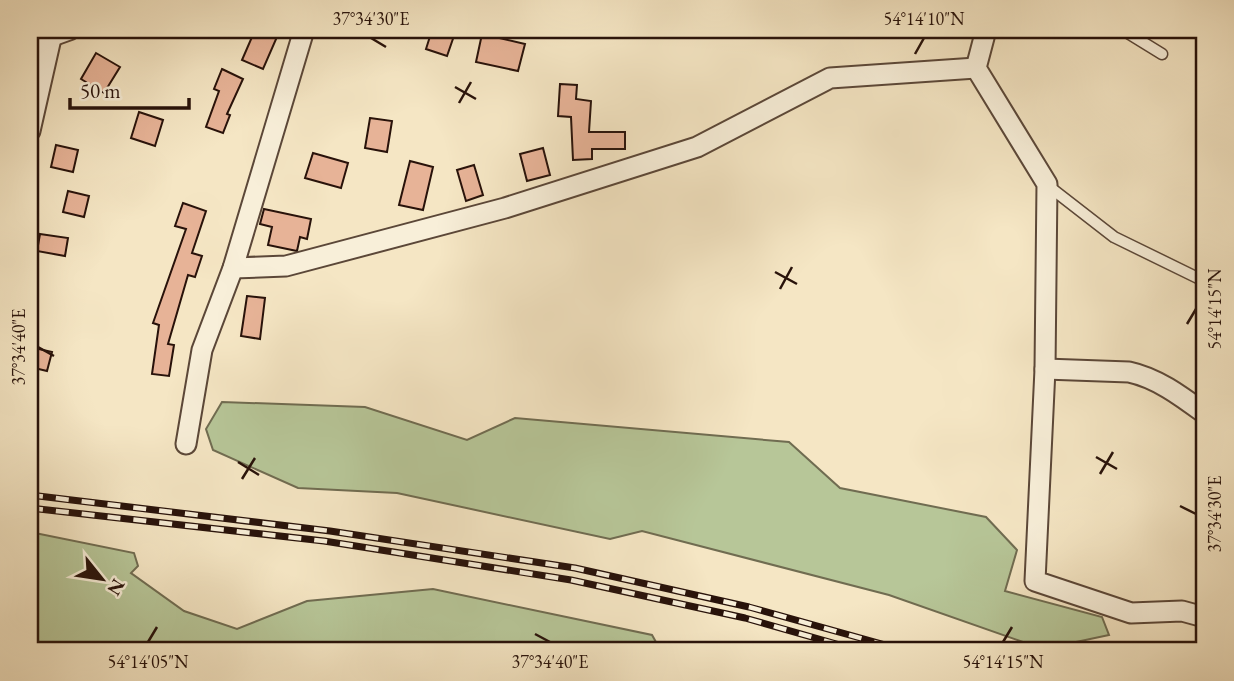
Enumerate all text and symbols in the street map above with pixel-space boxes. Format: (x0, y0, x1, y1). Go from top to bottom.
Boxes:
text: 37°34'30"E (333, 7, 409, 30)
text: 54°14'10"N (884, 7, 965, 30)
scale bar (70, 66, 189, 110)
text: 50 m (80, 77, 121, 104)
text: 54°14'15"N (1203, 268, 1226, 349)
text: 37°34'40"E (7, 309, 30, 385)
text: 37°34'30"E (1203, 476, 1226, 552)
north arrow (66, 544, 136, 614)
text: N (101, 574, 131, 601)
text: 54°14'05"N (108, 650, 189, 673)
text: 37°34'40"E (512, 650, 588, 673)
text: 54°14'15"N (963, 650, 1044, 673)

